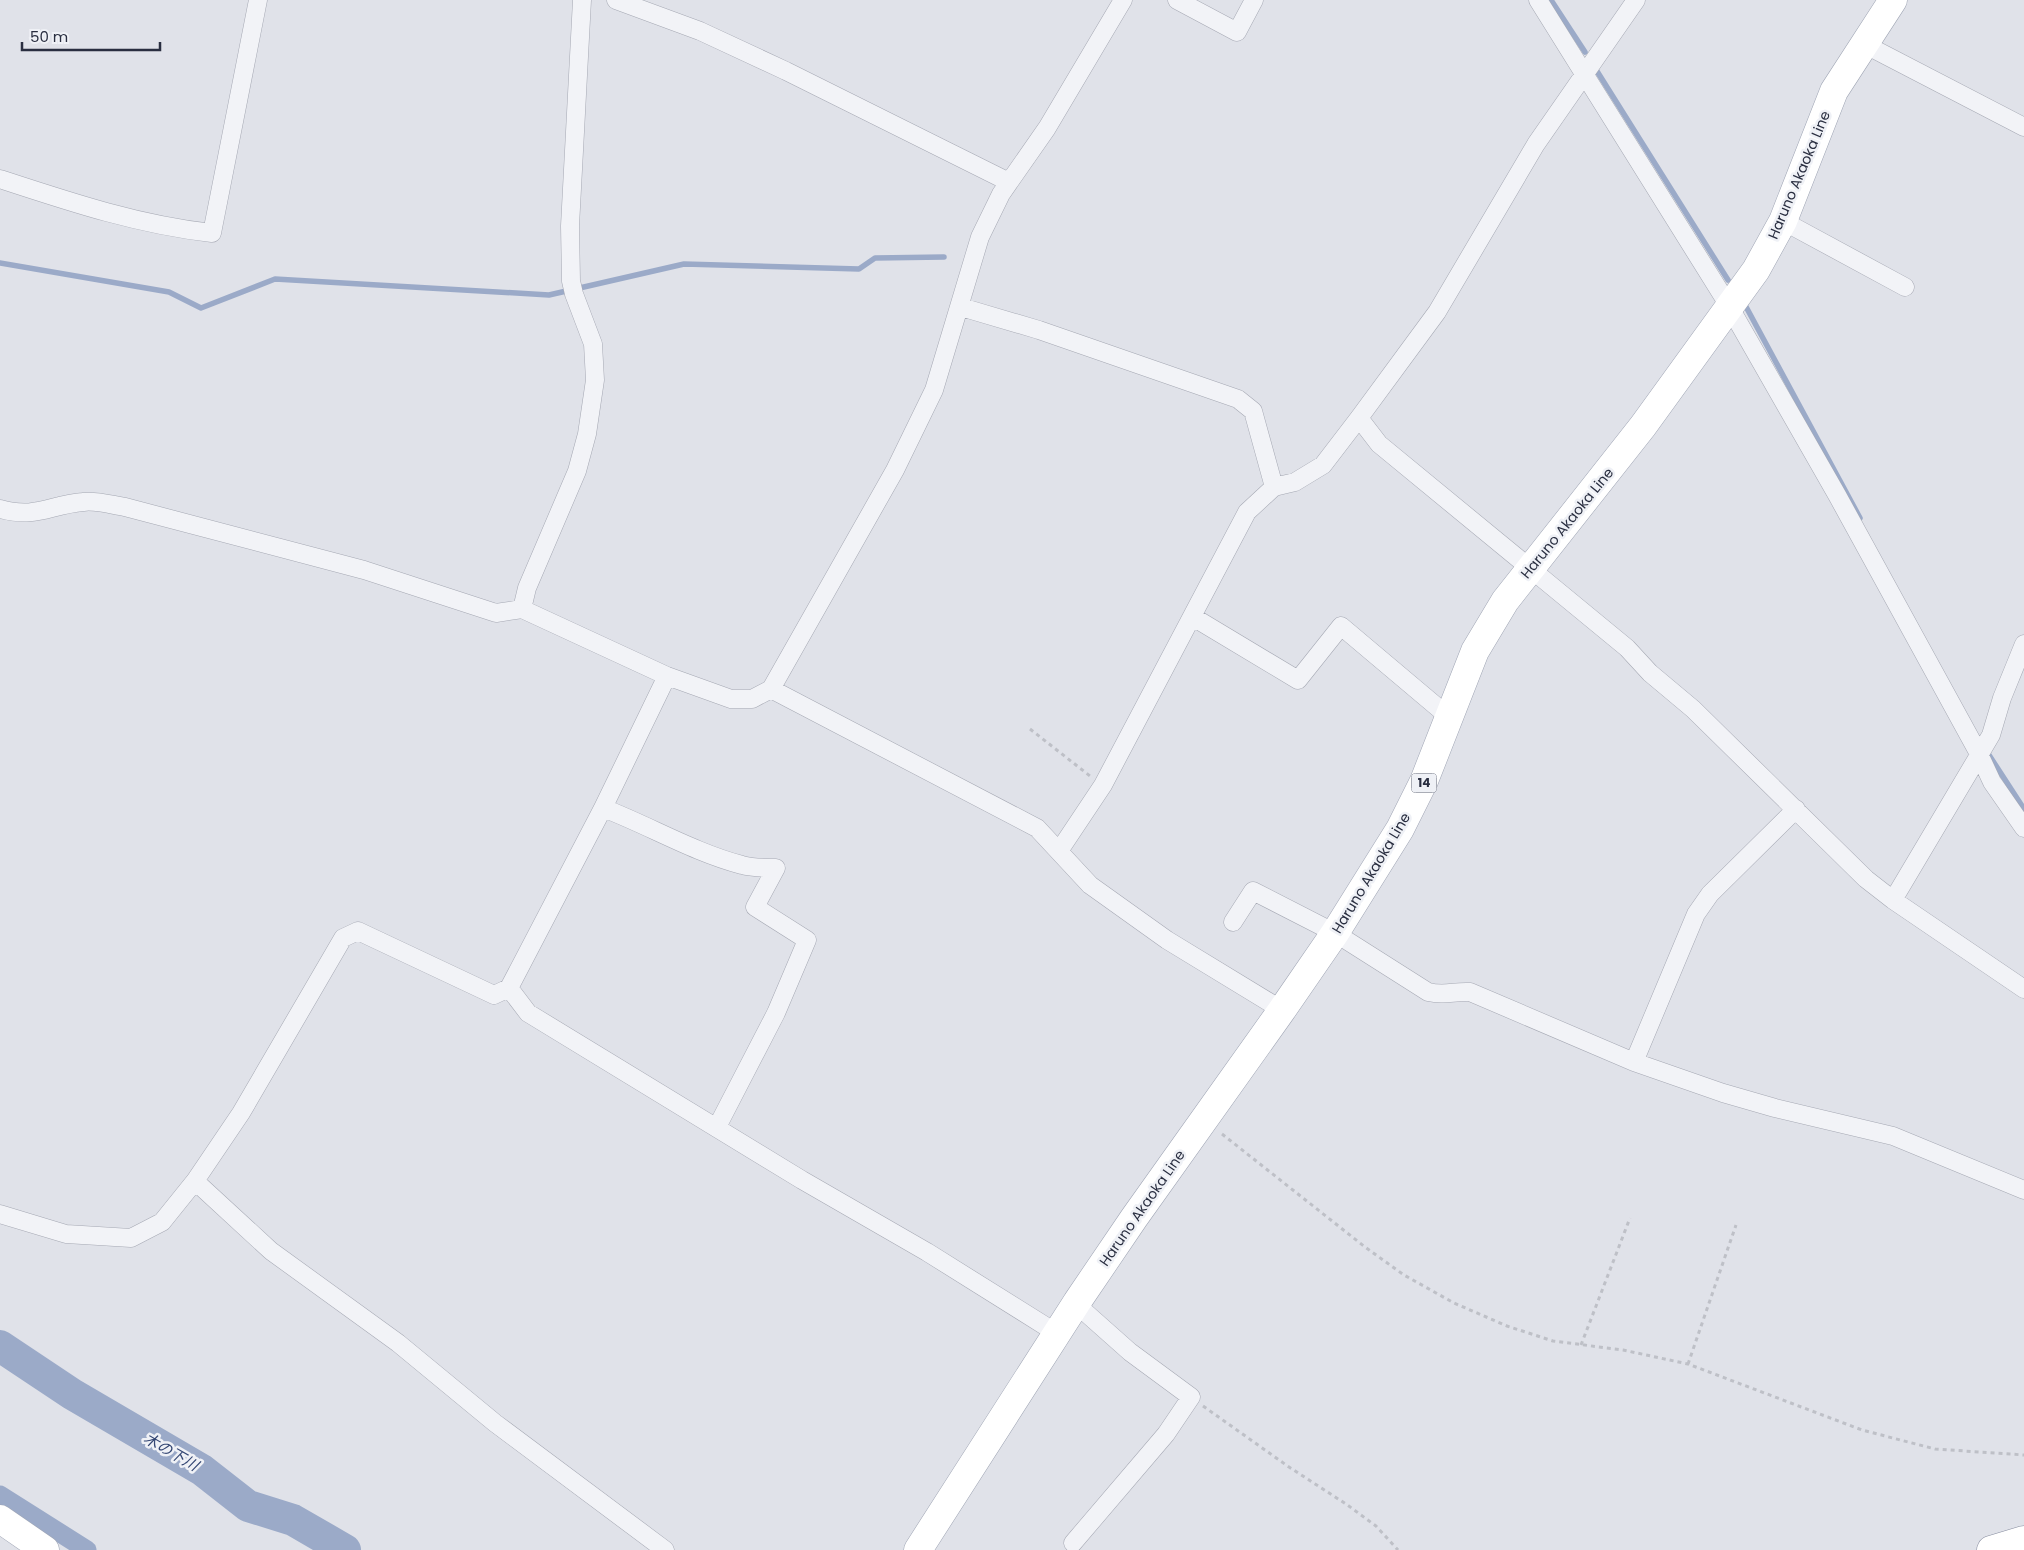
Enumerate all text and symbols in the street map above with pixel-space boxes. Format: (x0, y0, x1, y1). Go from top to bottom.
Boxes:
scale bar (22, 20, 160, 52)
text: 50 m (30, 26, 68, 47)
street label: Haruno Akaoka Line (1763, 107, 1835, 242)
street label: Haruno Akaoka Line (1516, 463, 1618, 583)
road number: 14 (1412, 774, 1436, 792)
street label: Haruno Akaoka Line (1327, 809, 1415, 937)
street label: Haruno Akaoka Line (1094, 1146, 1190, 1270)
water label: 木の下川 (140, 1427, 204, 1477)

